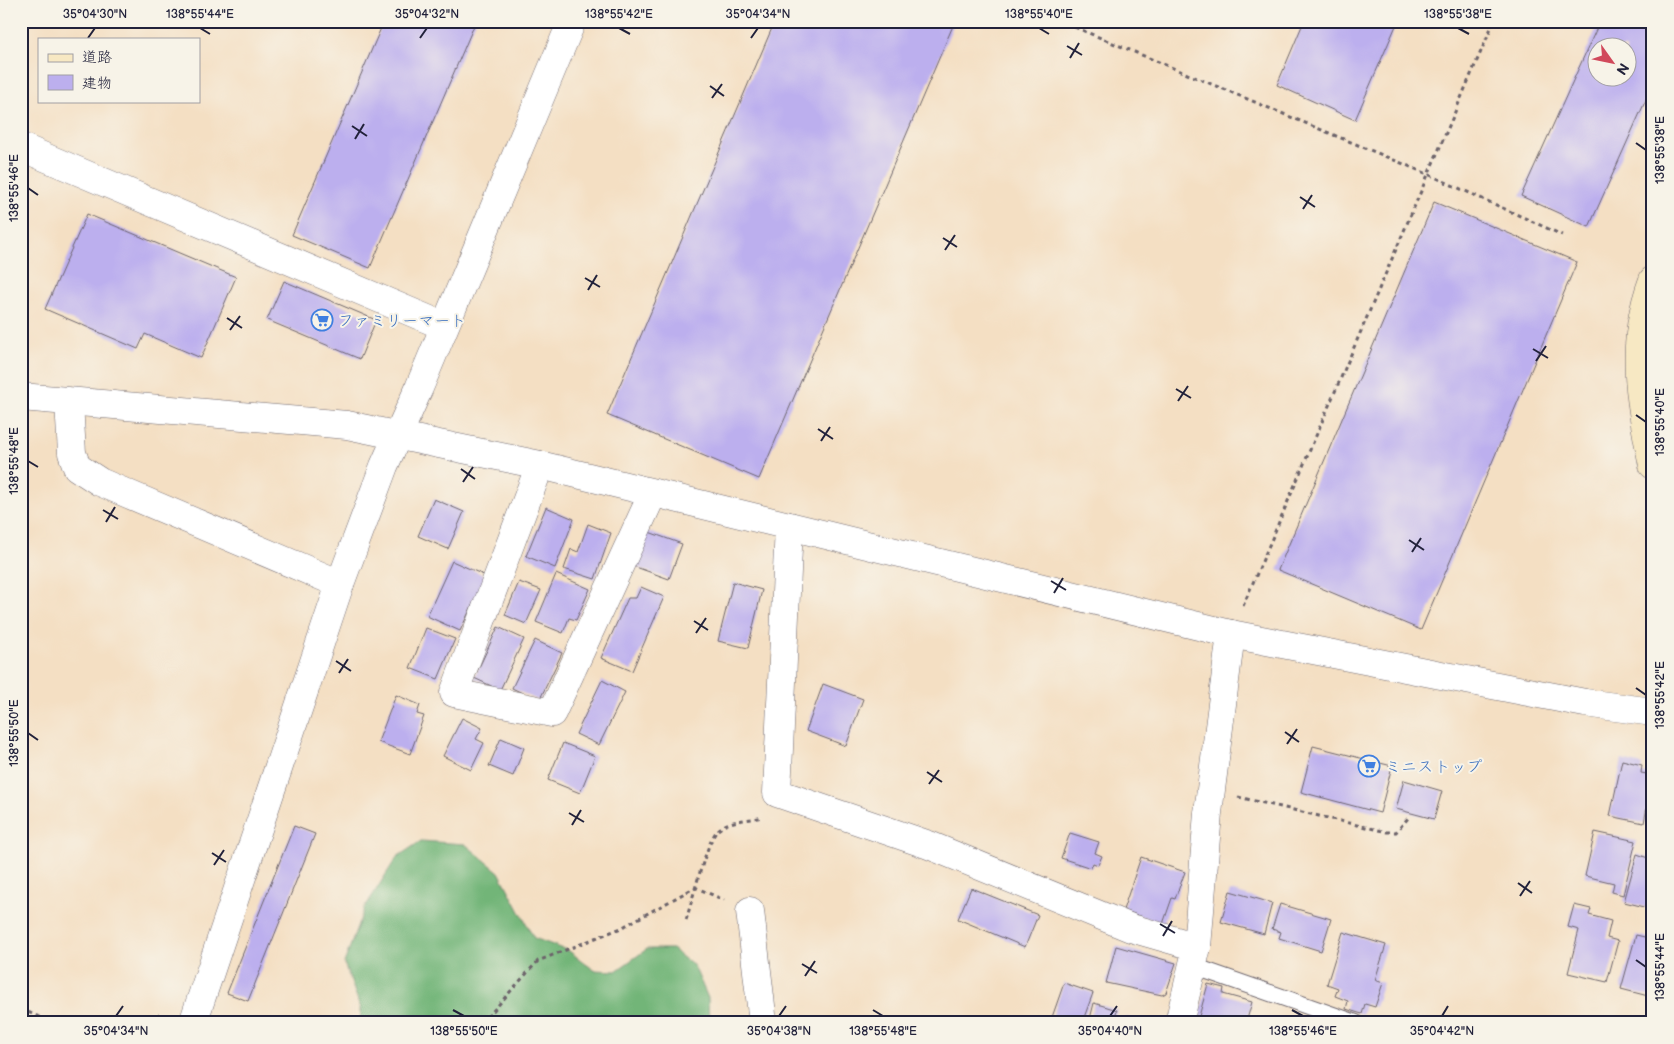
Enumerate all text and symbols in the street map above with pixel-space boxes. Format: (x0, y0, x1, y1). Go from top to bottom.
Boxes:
text: 35°04'30"N (63, 7, 127, 22)
text: 138°55'44"E (166, 7, 234, 22)
text: 35°04'32"N (395, 7, 459, 22)
text: 138°55'42"E (585, 7, 653, 22)
text: 35°04'34"N (726, 7, 790, 22)
text: 138°55'40"E (1005, 7, 1073, 22)
text: 138°55'38"E (1424, 7, 1492, 22)
legend (38, 38, 200, 102)
north arrow (1586, 38, 1636, 88)
text: 道路 (82, 48, 112, 67)
text: N (1612, 60, 1632, 78)
text: 建物 (82, 74, 112, 93)
text: 138°55'38"E (1653, 116, 1668, 184)
text: 138°55'46"E (7, 154, 22, 222)
supermarket icon: ファミリーマート (310, 308, 334, 332)
place label: ファミリーマート (338, 312, 466, 331)
text: 138°55'40"E (1653, 388, 1668, 456)
text: 138°55'48"E (7, 427, 22, 495)
text: 138°55'42"E (1653, 661, 1668, 729)
text: 138°55'50"E (7, 699, 22, 767)
supermarket icon: ミニストップ (1357, 754, 1381, 778)
place label: ミニストップ (1385, 758, 1483, 777)
text: 138°55'44"E (1653, 933, 1668, 1001)
text: 35°04'34"N (84, 1024, 148, 1039)
text: 138°55'50"E (430, 1024, 498, 1039)
text: 35°04'38"N (747, 1024, 811, 1039)
text: 138°55'48"E (849, 1024, 917, 1039)
text: 35°04'40"N (1078, 1024, 1142, 1039)
text: 138°55'46"E (1269, 1024, 1337, 1039)
text: 35°04'42"N (1410, 1024, 1474, 1039)

